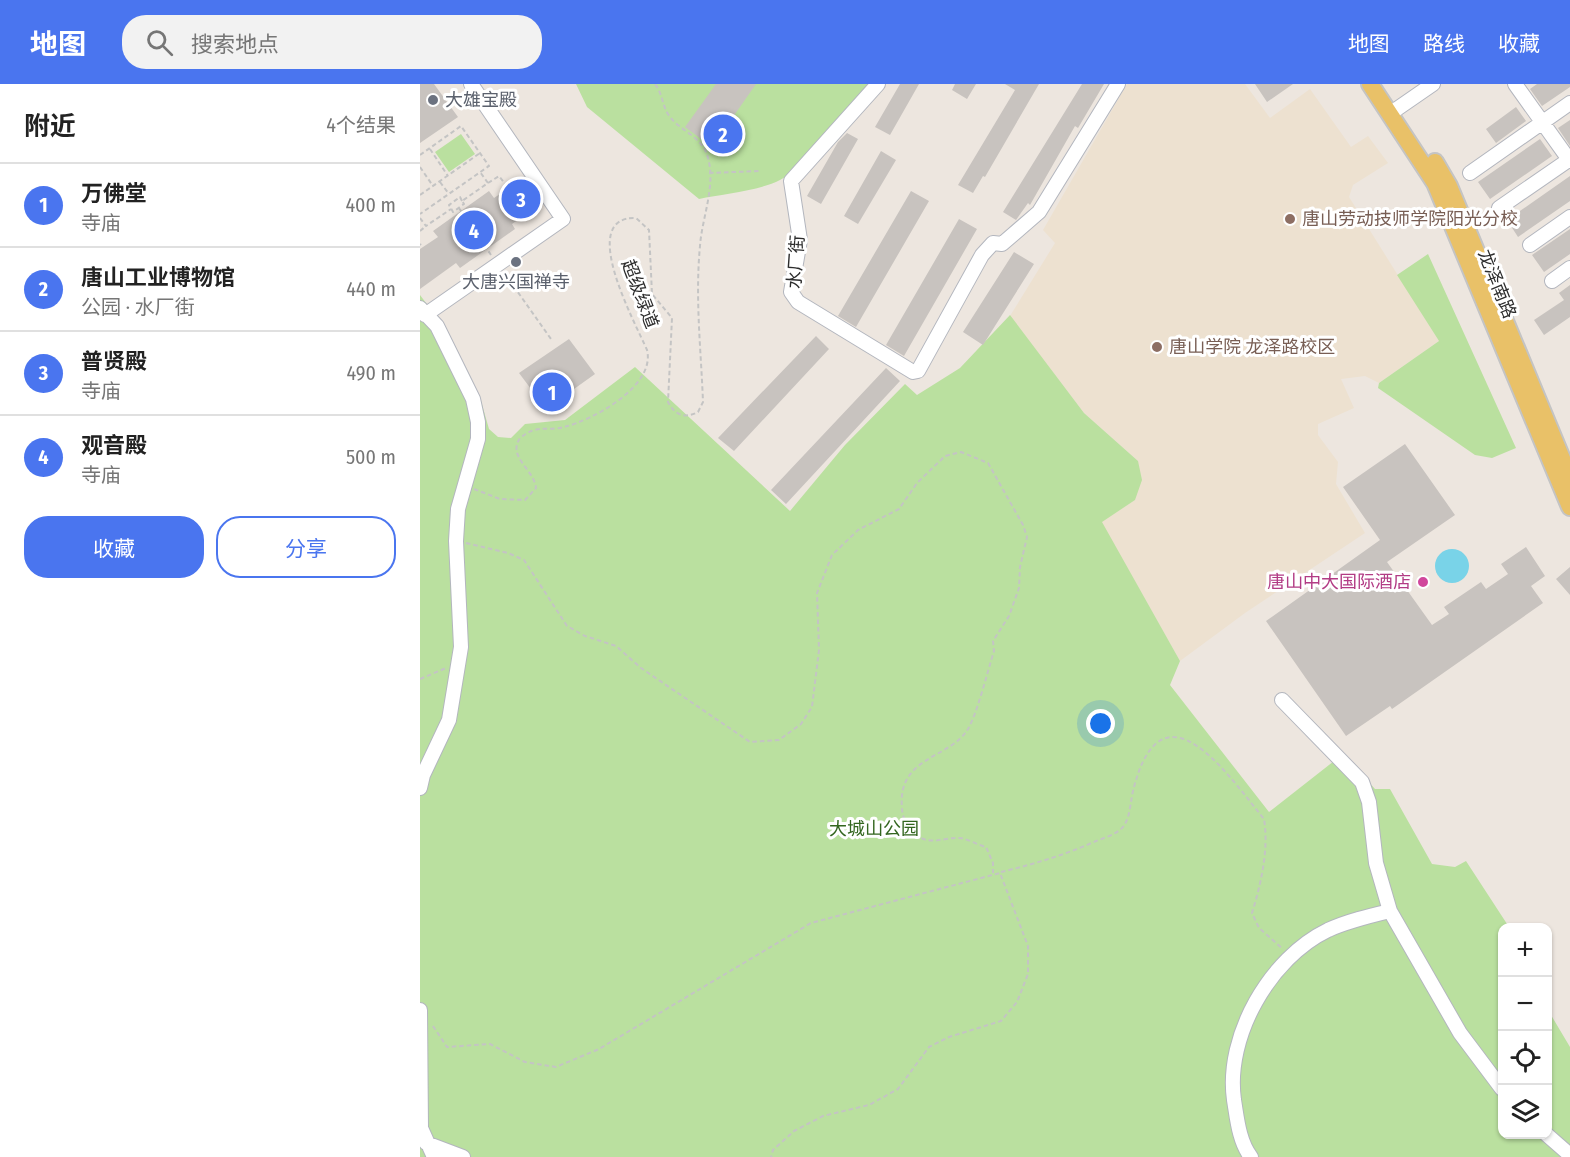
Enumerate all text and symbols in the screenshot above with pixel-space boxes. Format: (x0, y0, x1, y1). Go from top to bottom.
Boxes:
search box (122, 15, 542, 69)
icon: search (143, 26, 176, 59)
text: 地图 (30, 28, 86, 61)
text: 搜索地点 (191, 31, 279, 58)
text: 地图 (1348, 31, 1390, 57)
text: 路线 (1423, 31, 1465, 57)
text: 收藏 (1498, 31, 1540, 57)
place label: 大雄宝殿 (445, 89, 517, 111)
marker: 大雄宝殿 (426, 93, 440, 107)
text: 附近 (24, 111, 76, 142)
pin: 2 (704, 112, 742, 156)
text: 4个结果 (326, 113, 396, 137)
pin: 3 (502, 176, 540, 222)
text: 万佛堂 (81, 180, 147, 207)
text: 1 (39, 193, 48, 217)
text: 400 m (345, 193, 396, 217)
pin: 4 (454, 208, 494, 252)
place label: 唐山劳动技师学院阳光分校 (1302, 208, 1518, 230)
text: 寺庙 (81, 211, 121, 235)
marker: 唐山劳动技师学院阳光分校 (1283, 212, 1297, 226)
street label: 水厂街 (783, 234, 809, 290)
street label: 龙泽南路 (1473, 247, 1521, 321)
marker: 大唐兴国禅寺 (509, 255, 523, 269)
street label: 超级绿道 (617, 256, 663, 332)
text: 唐山工业博物馆 (81, 264, 235, 291)
place label: 大唐兴国禅寺 (462, 271, 570, 293)
text: 2 (39, 277, 48, 301)
text: 440 m (346, 277, 396, 301)
text: 公园 · 水厂街 (81, 295, 195, 319)
place label: 唐山学院 龙泽路校区 (1169, 336, 1335, 358)
marker: 唐山学院 龙泽路校区 (1150, 340, 1164, 354)
text: 普贤殿 (81, 348, 147, 375)
text: 3 (39, 361, 48, 385)
text: 490 m (346, 361, 396, 385)
pin: 1 (532, 370, 572, 414)
text: 寺庙 (81, 379, 121, 403)
text: 观音殿 (81, 432, 147, 459)
text: 4 (38, 445, 49, 469)
text: 500 m (346, 445, 396, 469)
text: 寺庙 (81, 463, 121, 487)
button: 收藏 (24, 516, 204, 578)
button: 分享 (216, 516, 396, 578)
place label: 唐山中大国际酒店 (1267, 571, 1411, 593)
marker: 唐山中大国际酒店 (1416, 575, 1430, 589)
your location (1086, 709, 1115, 738)
park label: 大城山公园 (829, 818, 919, 840)
map controls (1498, 923, 1552, 1139)
button: + (1498, 923, 1552, 977)
button: − (1498, 977, 1552, 1031)
button: locate (1498, 1031, 1552, 1085)
button: layers (1498, 1085, 1552, 1139)

